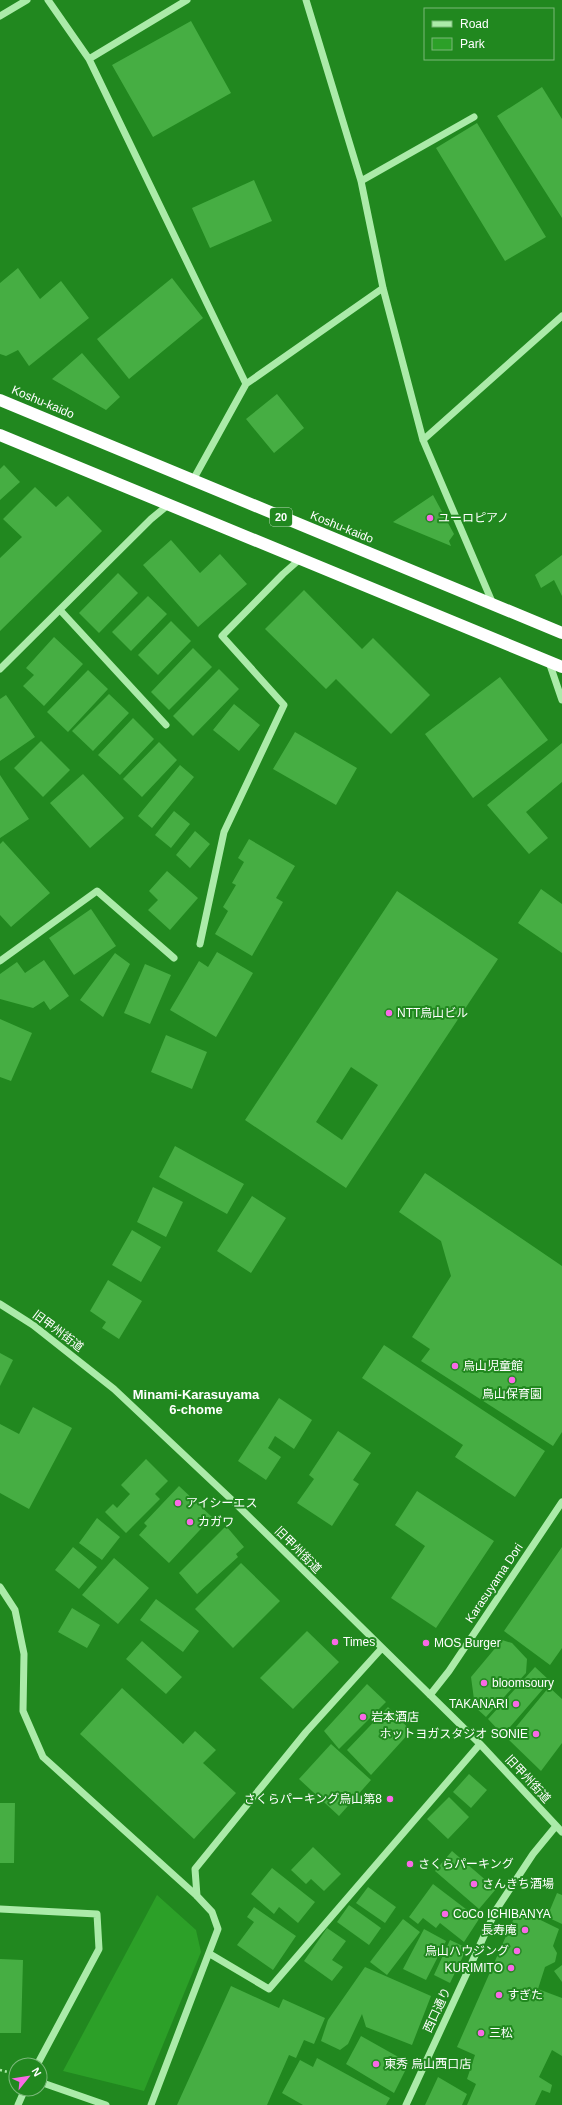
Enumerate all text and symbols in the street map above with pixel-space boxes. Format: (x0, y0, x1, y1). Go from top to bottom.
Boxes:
legend (424, 8, 554, 60)
text: Road (460, 17, 489, 31)
text: Park (460, 37, 486, 51)
street label: Koshu-kaido (10, 383, 77, 422)
road number: 20 (270, 508, 292, 526)
street label: Koshu-kaido (308, 508, 376, 546)
place label: ユーロピアノ (438, 511, 509, 525)
marker: ユーロピアノ (425, 513, 435, 523)
place label: NTT烏山ビル (397, 1006, 468, 1020)
marker: NTT烏山ビル (384, 1008, 394, 1018)
street label: 旧甲州街道 (30, 1307, 86, 1355)
place label: 烏山児童館 (463, 1359, 523, 1373)
marker: 烏山児童館 (450, 1361, 460, 1371)
marker: 鳥山保育園 (507, 1375, 517, 1385)
district label: Minami-Karasuyama 6-chome (133, 1387, 260, 1417)
place label: 鳥山保育園 (482, 1387, 542, 1401)
place label: アイシーエス (186, 1496, 257, 1510)
marker: アイシーエス (173, 1498, 183, 1508)
place label: カガワ (198, 1515, 234, 1529)
marker: カガワ (185, 1517, 195, 1527)
street label: 旧甲州街道 (272, 1524, 324, 1576)
street label: Karasuyama Dori (462, 1541, 526, 1625)
place label: Times (343, 1635, 375, 1649)
place label: MOS Burger (434, 1636, 501, 1650)
marker: Times (330, 1637, 340, 1647)
marker: MOS Burger (421, 1638, 431, 1648)
place label: bloomsoury (492, 1676, 554, 1690)
marker: bloomsoury (479, 1678, 489, 1688)
place label: TAKANARI (449, 1697, 508, 1711)
marker: TAKANARI (511, 1699, 521, 1709)
place label: 岩本酒店 (371, 1710, 419, 1724)
marker: 岩本酒店 (358, 1712, 368, 1722)
place label: ホットヨガスタジオ SONIE (379, 1727, 528, 1741)
marker: ホットヨガスタジオ SONIE (531, 1729, 541, 1739)
street label: 旧甲州街道 (502, 1752, 554, 1806)
place label: さくらパーキング烏山第8 (244, 1792, 382, 1806)
marker: さくらパーキング烏山第8 (385, 1794, 395, 1804)
place label: さくらパーキング (418, 1857, 514, 1871)
marker: さくらパーキング (405, 1859, 415, 1869)
place label: さんきち酒場 (482, 1877, 554, 1891)
marker: さんきち酒場 (469, 1879, 479, 1889)
place label: CoCo ICHIBANYA (453, 1907, 551, 1921)
marker: CoCo ICHIBANYA (440, 1909, 450, 1919)
place label: 長寿庵 (481, 1923, 517, 1937)
marker: 長寿庵 (520, 1925, 530, 1935)
place label: 烏山ハウジング (425, 1944, 509, 1958)
marker: 烏山ハウジング (512, 1946, 522, 1956)
place label: KURIMITO (445, 1961, 503, 1975)
marker: KURIMITO (506, 1963, 516, 1973)
street label: 西口通り (421, 1985, 453, 2035)
place label: すぎた (507, 1988, 543, 2002)
marker: すぎた (494, 1990, 504, 2000)
place label: 三松 (489, 2026, 513, 2040)
marker: 三松 (476, 2028, 486, 2038)
north arrow (8, 2057, 48, 2097)
place label: 東秀 烏山西口店 (384, 2057, 471, 2071)
marker: 東秀 烏山西口店 (371, 2059, 381, 2069)
text: N (29, 2066, 44, 2078)

